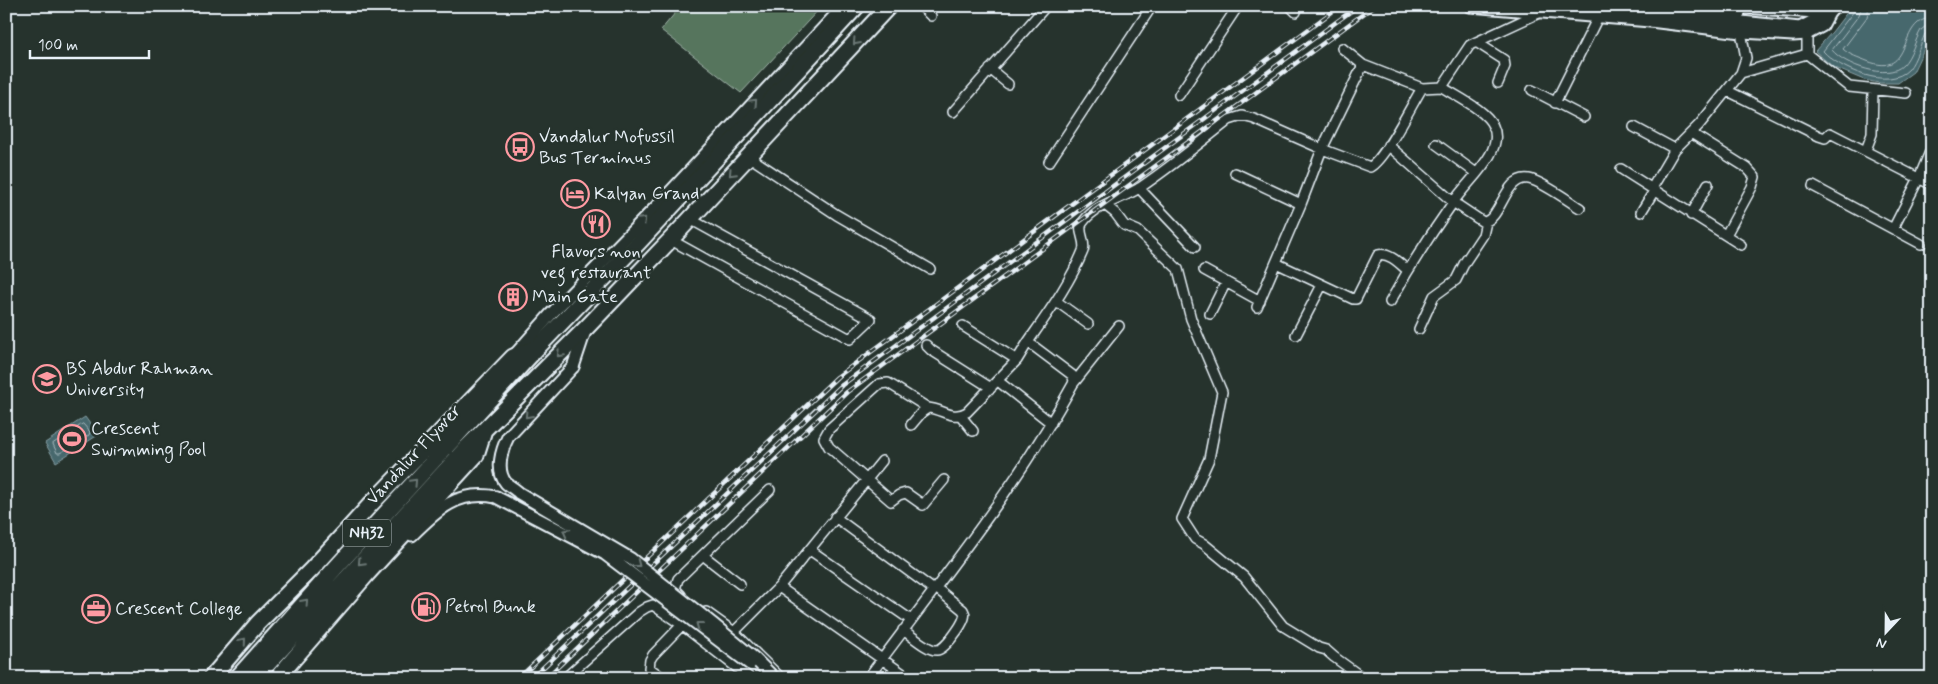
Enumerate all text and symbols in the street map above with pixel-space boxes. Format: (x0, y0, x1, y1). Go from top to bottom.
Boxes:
scale bar (30, 28, 149, 60)
text: 100 m (38, 36, 78, 56)
one-way arrow (853, 37, 862, 46)
one-way arrow (748, 98, 757, 107)
place label: Vandalur Mofussil Bus Terminus (539, 125, 675, 170)
bus stop icon: Vandalur Mofussil Bus Terminus (505, 132, 535, 162)
one-way arrow (729, 168, 738, 177)
hotel icon: Kalyan Grand (560, 179, 590, 209)
place label: Kalyan Grand (594, 182, 699, 206)
restaurant icon: Flavors non veg restaurant (581, 209, 611, 239)
one-way arrow (637, 217, 646, 226)
place label: Flavors non veg restaurant (541, 240, 651, 287)
building icon: Main Gate (498, 282, 528, 312)
place label: Main Gate (532, 285, 618, 309)
one-way arrow (556, 348, 565, 357)
place label: BS Abdur Rahman University (66, 357, 213, 402)
school or university icon: BS Abdur Rahman University (32, 364, 62, 394)
street label: Vandalur Flyover (361, 399, 467, 511)
one-way arrow (524, 410, 533, 419)
place label: Crescent Swimming Pool (91, 417, 206, 463)
sports icon: Crescent Swimming Pool (57, 424, 87, 454)
one-way arrow (408, 479, 417, 488)
road number: NH32 (343, 520, 391, 546)
one-way arrow (562, 529, 571, 539)
one-way arrow (358, 557, 367, 566)
one-way arrow (631, 559, 640, 567)
fuel station icon: Petrol Bunk (411, 592, 441, 622)
office icon: Crescent College (81, 594, 111, 624)
place label: Petrol Bunk (445, 595, 536, 619)
place label: Crescent College (115, 597, 242, 621)
one-way arrow (299, 599, 308, 608)
north arrow (1860, 606, 1910, 656)
one-way arrow (695, 622, 705, 631)
text: N (1874, 633, 1889, 653)
one-way arrow (237, 638, 245, 647)

